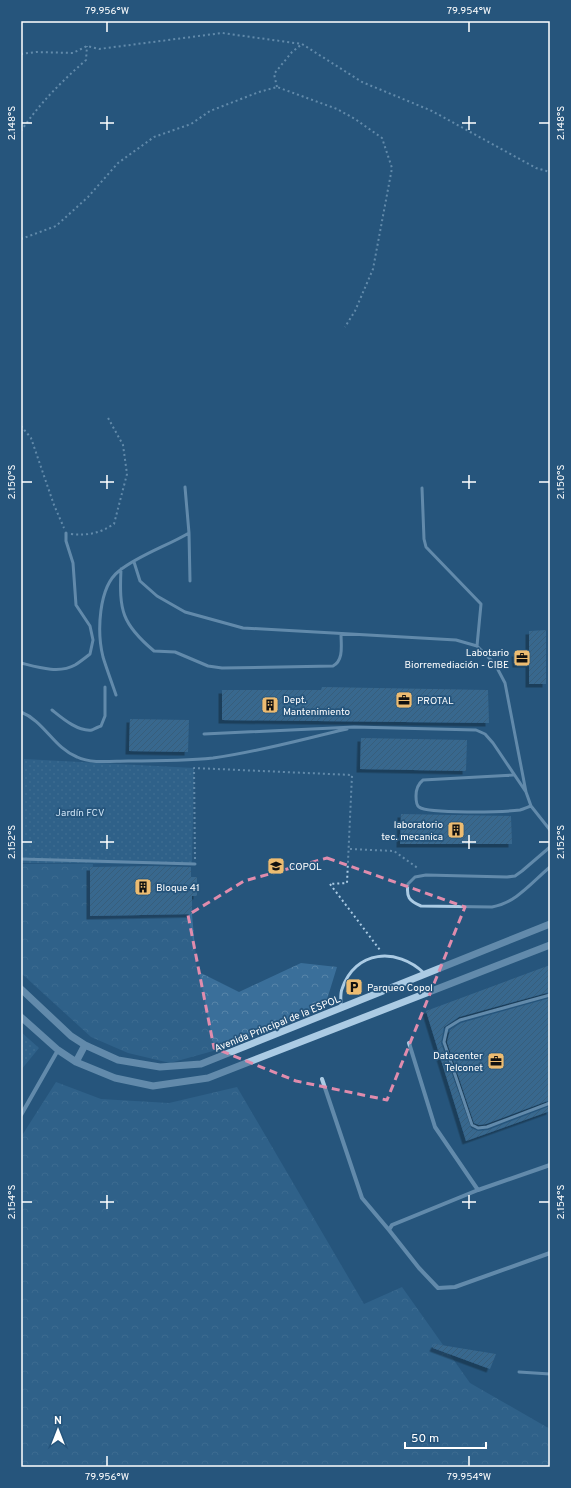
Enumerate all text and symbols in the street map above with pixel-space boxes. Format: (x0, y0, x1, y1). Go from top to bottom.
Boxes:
text: 79.956°W (85, 5, 129, 18)
text: 79.954°W (447, 5, 491, 18)
text: 2.148°S (6, 106, 19, 140)
text: 2.148°S (555, 106, 568, 140)
text: 2.150°S (6, 465, 19, 499)
text: 2.150°S (555, 465, 568, 499)
place label: Labotario Biorremediación - CIBE (405, 647, 509, 672)
office icon: Labotario Biorremediación - CIBE (512, 648, 532, 668)
office icon: PROTAL (394, 690, 414, 710)
place label: Dept. Mantenimiento (283, 694, 351, 719)
building icon: Dept. Mantenimiento (260, 695, 280, 715)
place label: PROTAL (417, 695, 454, 708)
park label: Jardín FCV (56, 807, 105, 820)
place label: laboratorio tec. mecanica (381, 819, 443, 844)
building icon: laboratorio tec. mecanica (446, 820, 466, 840)
text: 2.152°S (6, 825, 19, 859)
text: 2.152°S (555, 825, 568, 859)
school or university icon: COPOL (266, 856, 286, 876)
place label: COPOL (289, 861, 322, 874)
building icon: Bloque 41 (133, 877, 153, 897)
place label: Bloque 41 (156, 882, 200, 895)
parking icon: Parqueo Copol (344, 977, 364, 997)
place label: Parqueo Copol (367, 982, 433, 995)
street label: Avenida Principal de la ESPOL (213, 993, 343, 1056)
place label: Datacenter Telconet (433, 1050, 483, 1075)
office icon: Datacenter Telconet (486, 1051, 506, 1071)
text: 2.154°S (6, 1185, 19, 1219)
text: 2.154°S (555, 1185, 568, 1219)
north arrow (38, 1410, 78, 1450)
text: N (54, 1414, 62, 1428)
scale bar (405, 1424, 486, 1450)
text: 50 m (411, 1431, 439, 1447)
text: 79.956°W (85, 1471, 129, 1484)
text: 79.954°W (447, 1471, 491, 1484)

